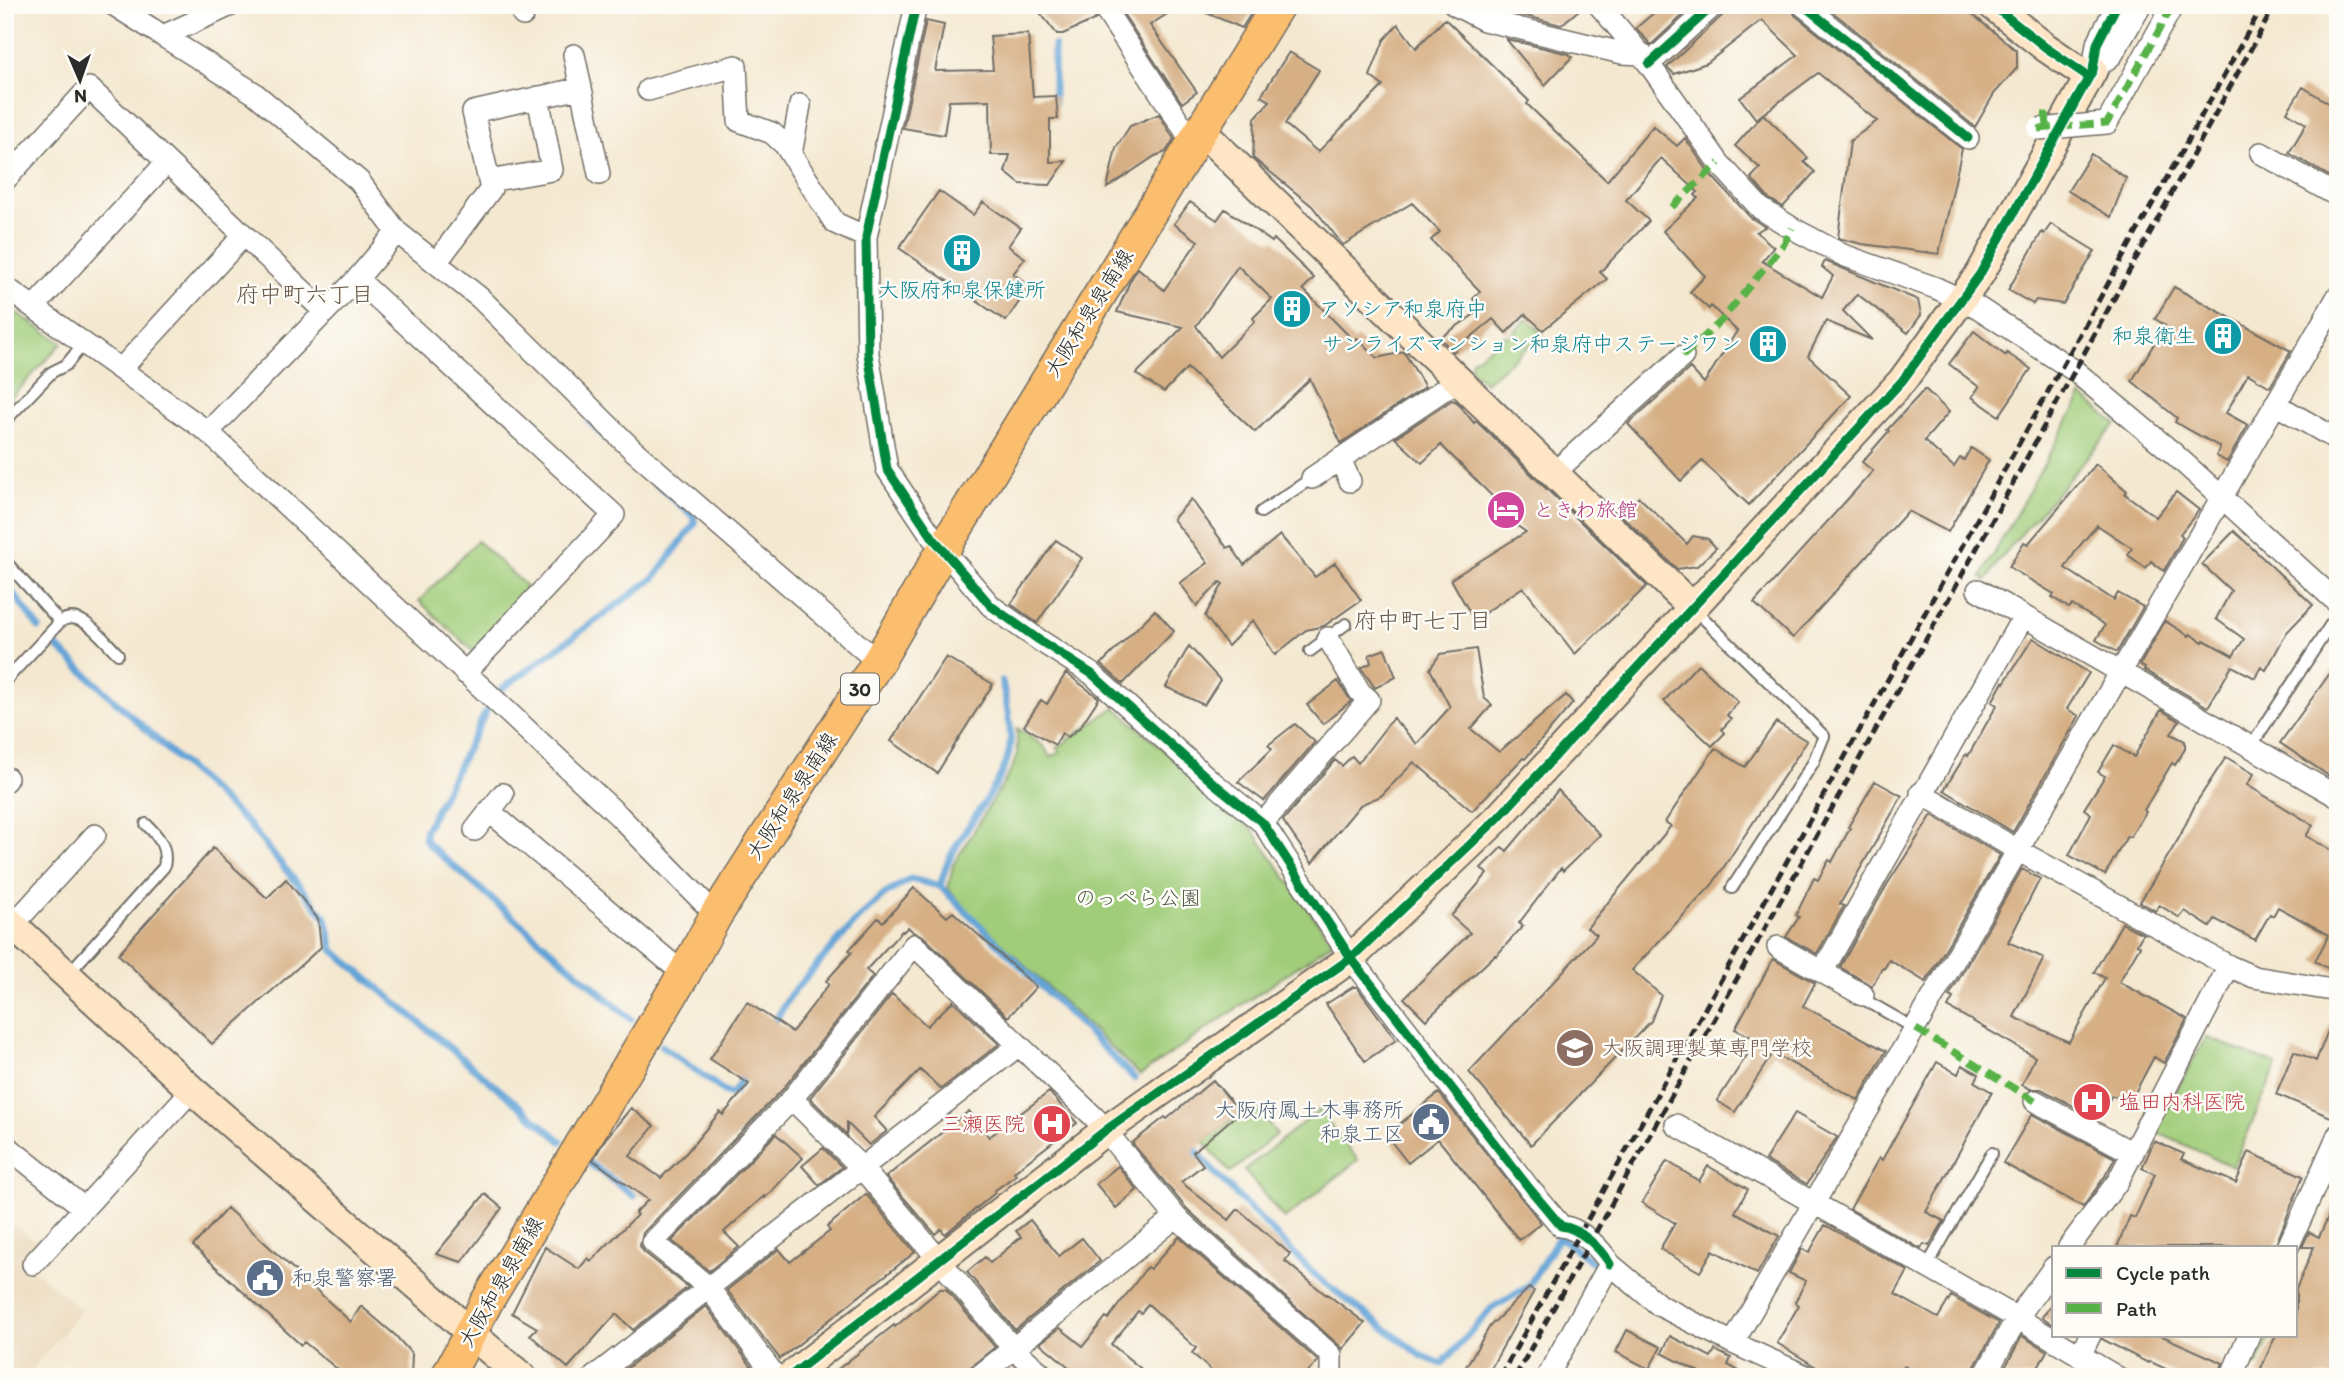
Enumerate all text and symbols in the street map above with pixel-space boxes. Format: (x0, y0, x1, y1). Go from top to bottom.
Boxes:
north arrow (46, 46, 116, 116)
text: N (74, 85, 87, 108)
building icon: 大阪府和泉保健所 (941, 232, 983, 274)
street label: 大阪和泉泉南線 (1039, 244, 1138, 382)
place label: 大阪府和泉保健所 (878, 277, 1046, 302)
district label: 府中町六丁目 (236, 280, 374, 308)
building icon: アソシア和泉府中 (1271, 288, 1313, 330)
place label: アソシア和泉府中 (1319, 296, 1487, 321)
building icon: 和泉衛生 (2202, 315, 2244, 357)
building icon: サンライズマンション和泉府中ステージワン (1747, 323, 1789, 365)
place label: 和泉衛生 (2112, 323, 2196, 348)
place label: サンライズマンション和泉府中ステージワン (1322, 331, 1741, 356)
hotel icon: ときわ旅館 (1485, 489, 1527, 531)
place label: ときわ旅館 (1533, 497, 1638, 522)
district label: 府中町七丁目 (1354, 606, 1492, 634)
road number: 30 (841, 674, 879, 704)
street label: 大阪和泉泉南線 (741, 727, 842, 864)
park label: のっぺら公園 (1075, 885, 1201, 910)
school or university icon: 大阪調理製菓専門学校 (1554, 1027, 1596, 1069)
place label: 大阪調理製菓専門学校 (1602, 1035, 1812, 1060)
hospital icon: 塩田内科医院 (2071, 1081, 2113, 1123)
place label: 塩田内科医院 (2119, 1089, 2245, 1114)
place label: 大阪府鳳土木事務所 和泉工区 (1215, 1097, 1404, 1146)
public building icon: 大阪府鳳土木事務所 和泉工区 (1410, 1101, 1452, 1143)
hospital icon: 三瀬医院 (1031, 1103, 1073, 1145)
place label: 三瀬医院 (941, 1111, 1025, 1136)
street label: 大阪和泉泉南線 (453, 1212, 548, 1352)
legend (2052, 1246, 2298, 1336)
public building icon: 和泉警察署 (244, 1257, 286, 1299)
text: Cycle path (2116, 1260, 2210, 1285)
place label: 和泉警察署 (292, 1265, 397, 1290)
text: Path (2116, 1296, 2157, 1321)

